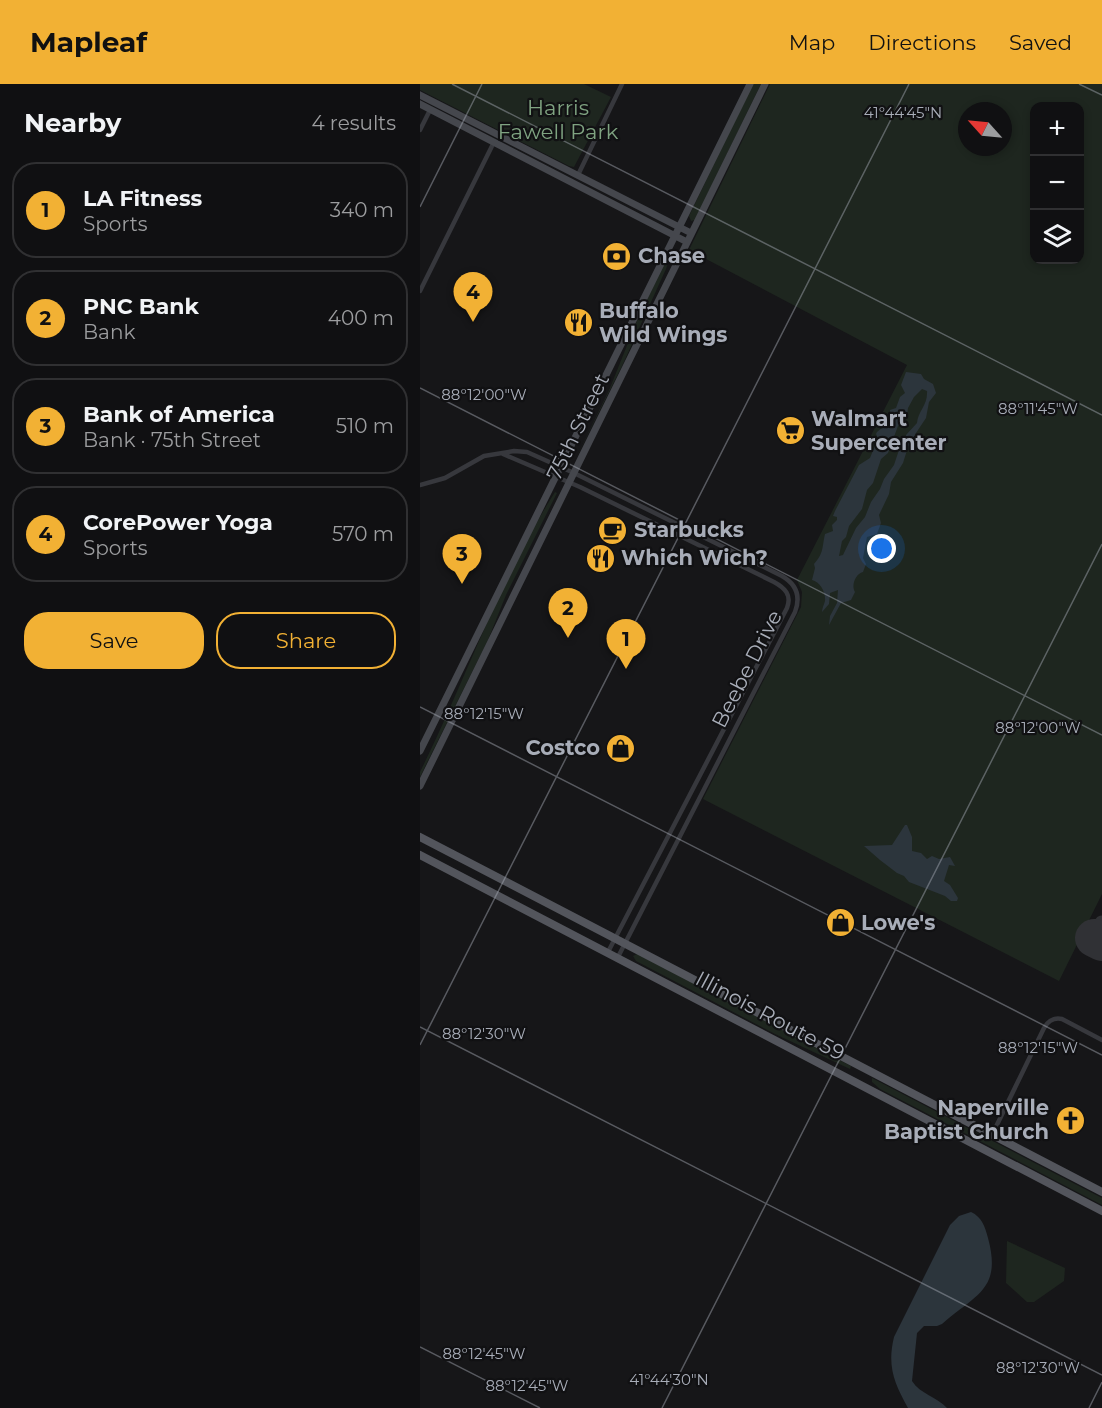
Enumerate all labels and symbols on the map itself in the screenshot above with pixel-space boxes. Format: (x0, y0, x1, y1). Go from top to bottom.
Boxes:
park label: Harris Fawell Park (498, 95, 619, 144)
north arrow (958, 102, 1012, 156)
text: 41°44'45"N (864, 103, 942, 122)
bank icon: Chase (601, 240, 633, 272)
place label: Chase (638, 243, 705, 268)
pin: 4 (454, 272, 492, 322)
place label: Buffalo Wild Wings (599, 298, 728, 347)
restaurant icon: Buffalo Wild Wings (562, 307, 594, 339)
street label: 75th Street (541, 369, 614, 484)
text: 88°12'00"W (441, 385, 527, 404)
text: 88°11'45"W (998, 399, 1078, 418)
place label: Walmart Supercenter (811, 406, 947, 455)
supermarket icon: Walmart Supercenter (774, 415, 806, 447)
cafe icon: Starbucks (597, 514, 629, 546)
place label: Starbucks (634, 517, 744, 542)
pin: 3 (442, 534, 482, 584)
your location (867, 534, 896, 563)
restaurant icon: Which Wich? (584, 542, 616, 574)
place label: Which Wich? (621, 545, 768, 570)
pin: 2 (548, 588, 588, 638)
street label: Beebe Drive (706, 606, 787, 732)
pin: 1 (606, 620, 646, 669)
text: 88°12'15"W (444, 704, 524, 723)
text: 88°12'00"W (995, 718, 1081, 737)
shop icon: Costco (605, 732, 637, 764)
place label: Costco (525, 735, 600, 760)
shop icon: Lowe's (824, 907, 856, 939)
place label: Lowe's (861, 910, 935, 935)
street label: Illinois Route 59 (691, 966, 849, 1065)
text: 88°12'30"W (442, 1024, 526, 1043)
text: 88°12'15"W (998, 1038, 1078, 1057)
place label: Naperville Baptist Church (884, 1095, 1049, 1144)
church icon: Naperville Baptist Church (1054, 1104, 1086, 1136)
text: 88°12'45"W (442, 1344, 526, 1363)
text: 88°12'30"W (996, 1358, 1080, 1377)
text: 41°44'30"N (629, 1370, 709, 1389)
text: 88°12'45"W (485, 1376, 569, 1395)

